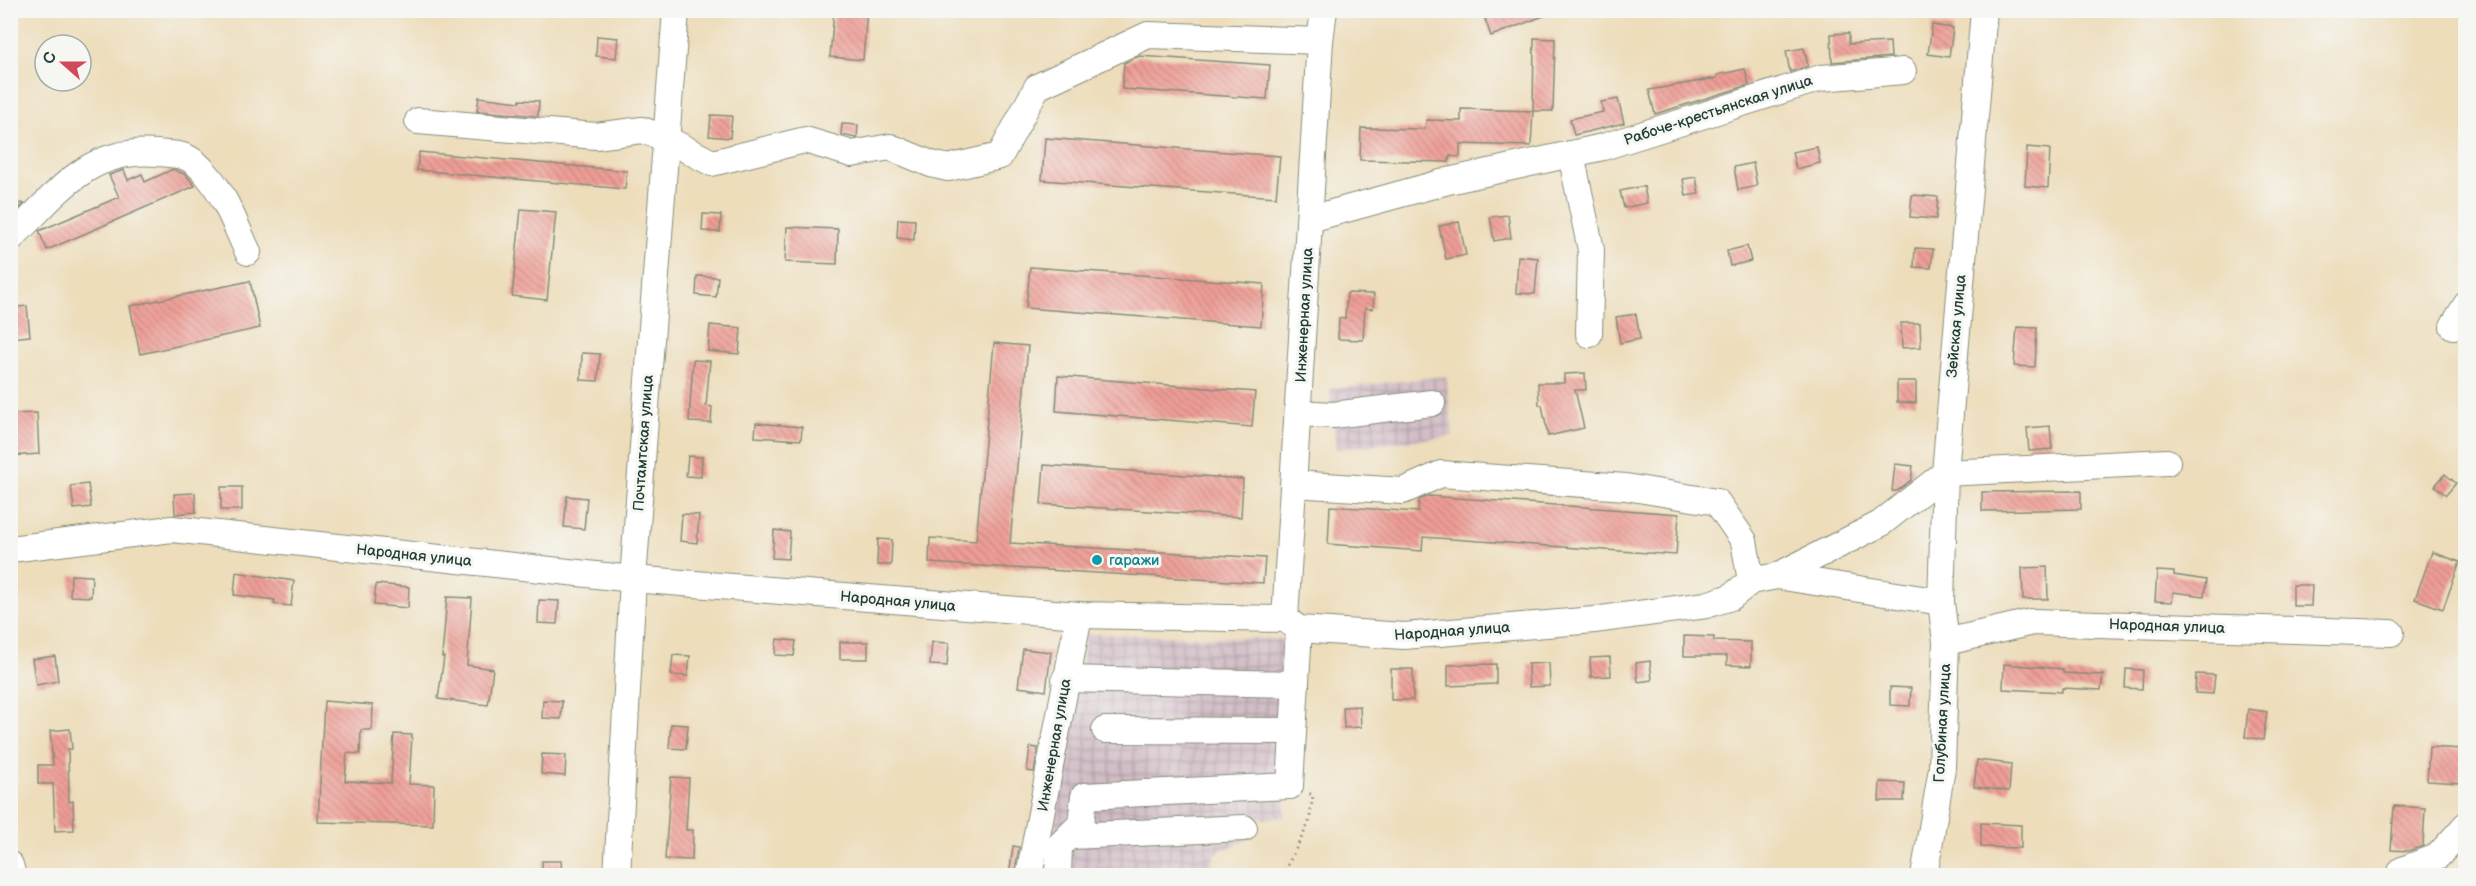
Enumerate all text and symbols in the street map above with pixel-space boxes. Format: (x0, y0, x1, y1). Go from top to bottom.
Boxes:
north arrow (33, 33, 93, 93)
text: С (40, 50, 61, 67)
street label: Рабоче-крестьянская улица (1621, 71, 1815, 150)
street label: Инженерная улица (1291, 247, 1318, 383)
street label: Зейская улица (1943, 274, 1970, 378)
street label: Почтамтская улица (629, 374, 658, 512)
street label: Народная улица (355, 540, 473, 571)
place label: гаражи (1109, 551, 1160, 570)
marker: гаражи (1090, 553, 1104, 567)
street label: Народная улица (839, 587, 957, 616)
street label: Народная улица (2109, 615, 2226, 638)
street label: Народная улица (1393, 618, 1511, 645)
street label: Голубиная улица (1930, 663, 1955, 783)
street label: Инженерная улица (1033, 677, 1076, 813)

